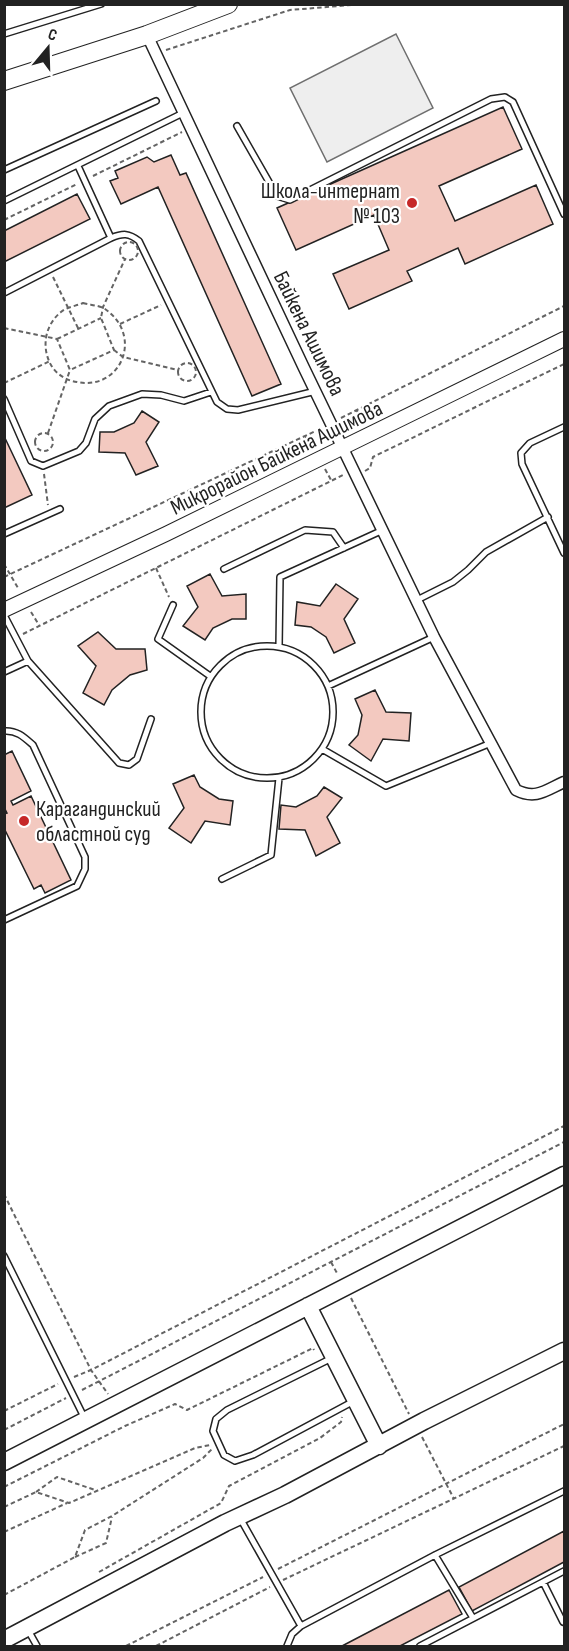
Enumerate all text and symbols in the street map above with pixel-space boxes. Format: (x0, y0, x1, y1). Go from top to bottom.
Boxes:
north arrow (18, 18, 78, 78)
text: С (45, 25, 59, 46)
place label: Школа-интернат № 103 (261, 178, 400, 230)
marker: Школа-интернат № 103 (405, 196, 419, 210)
street label: Байкена Ашимова (267, 267, 350, 400)
street label: Микрорайон Байкена Ашимова (166, 395, 387, 521)
place label: Карагандинский областной суд (36, 796, 161, 848)
marker: Карагандинский областной суд (17, 814, 31, 828)

